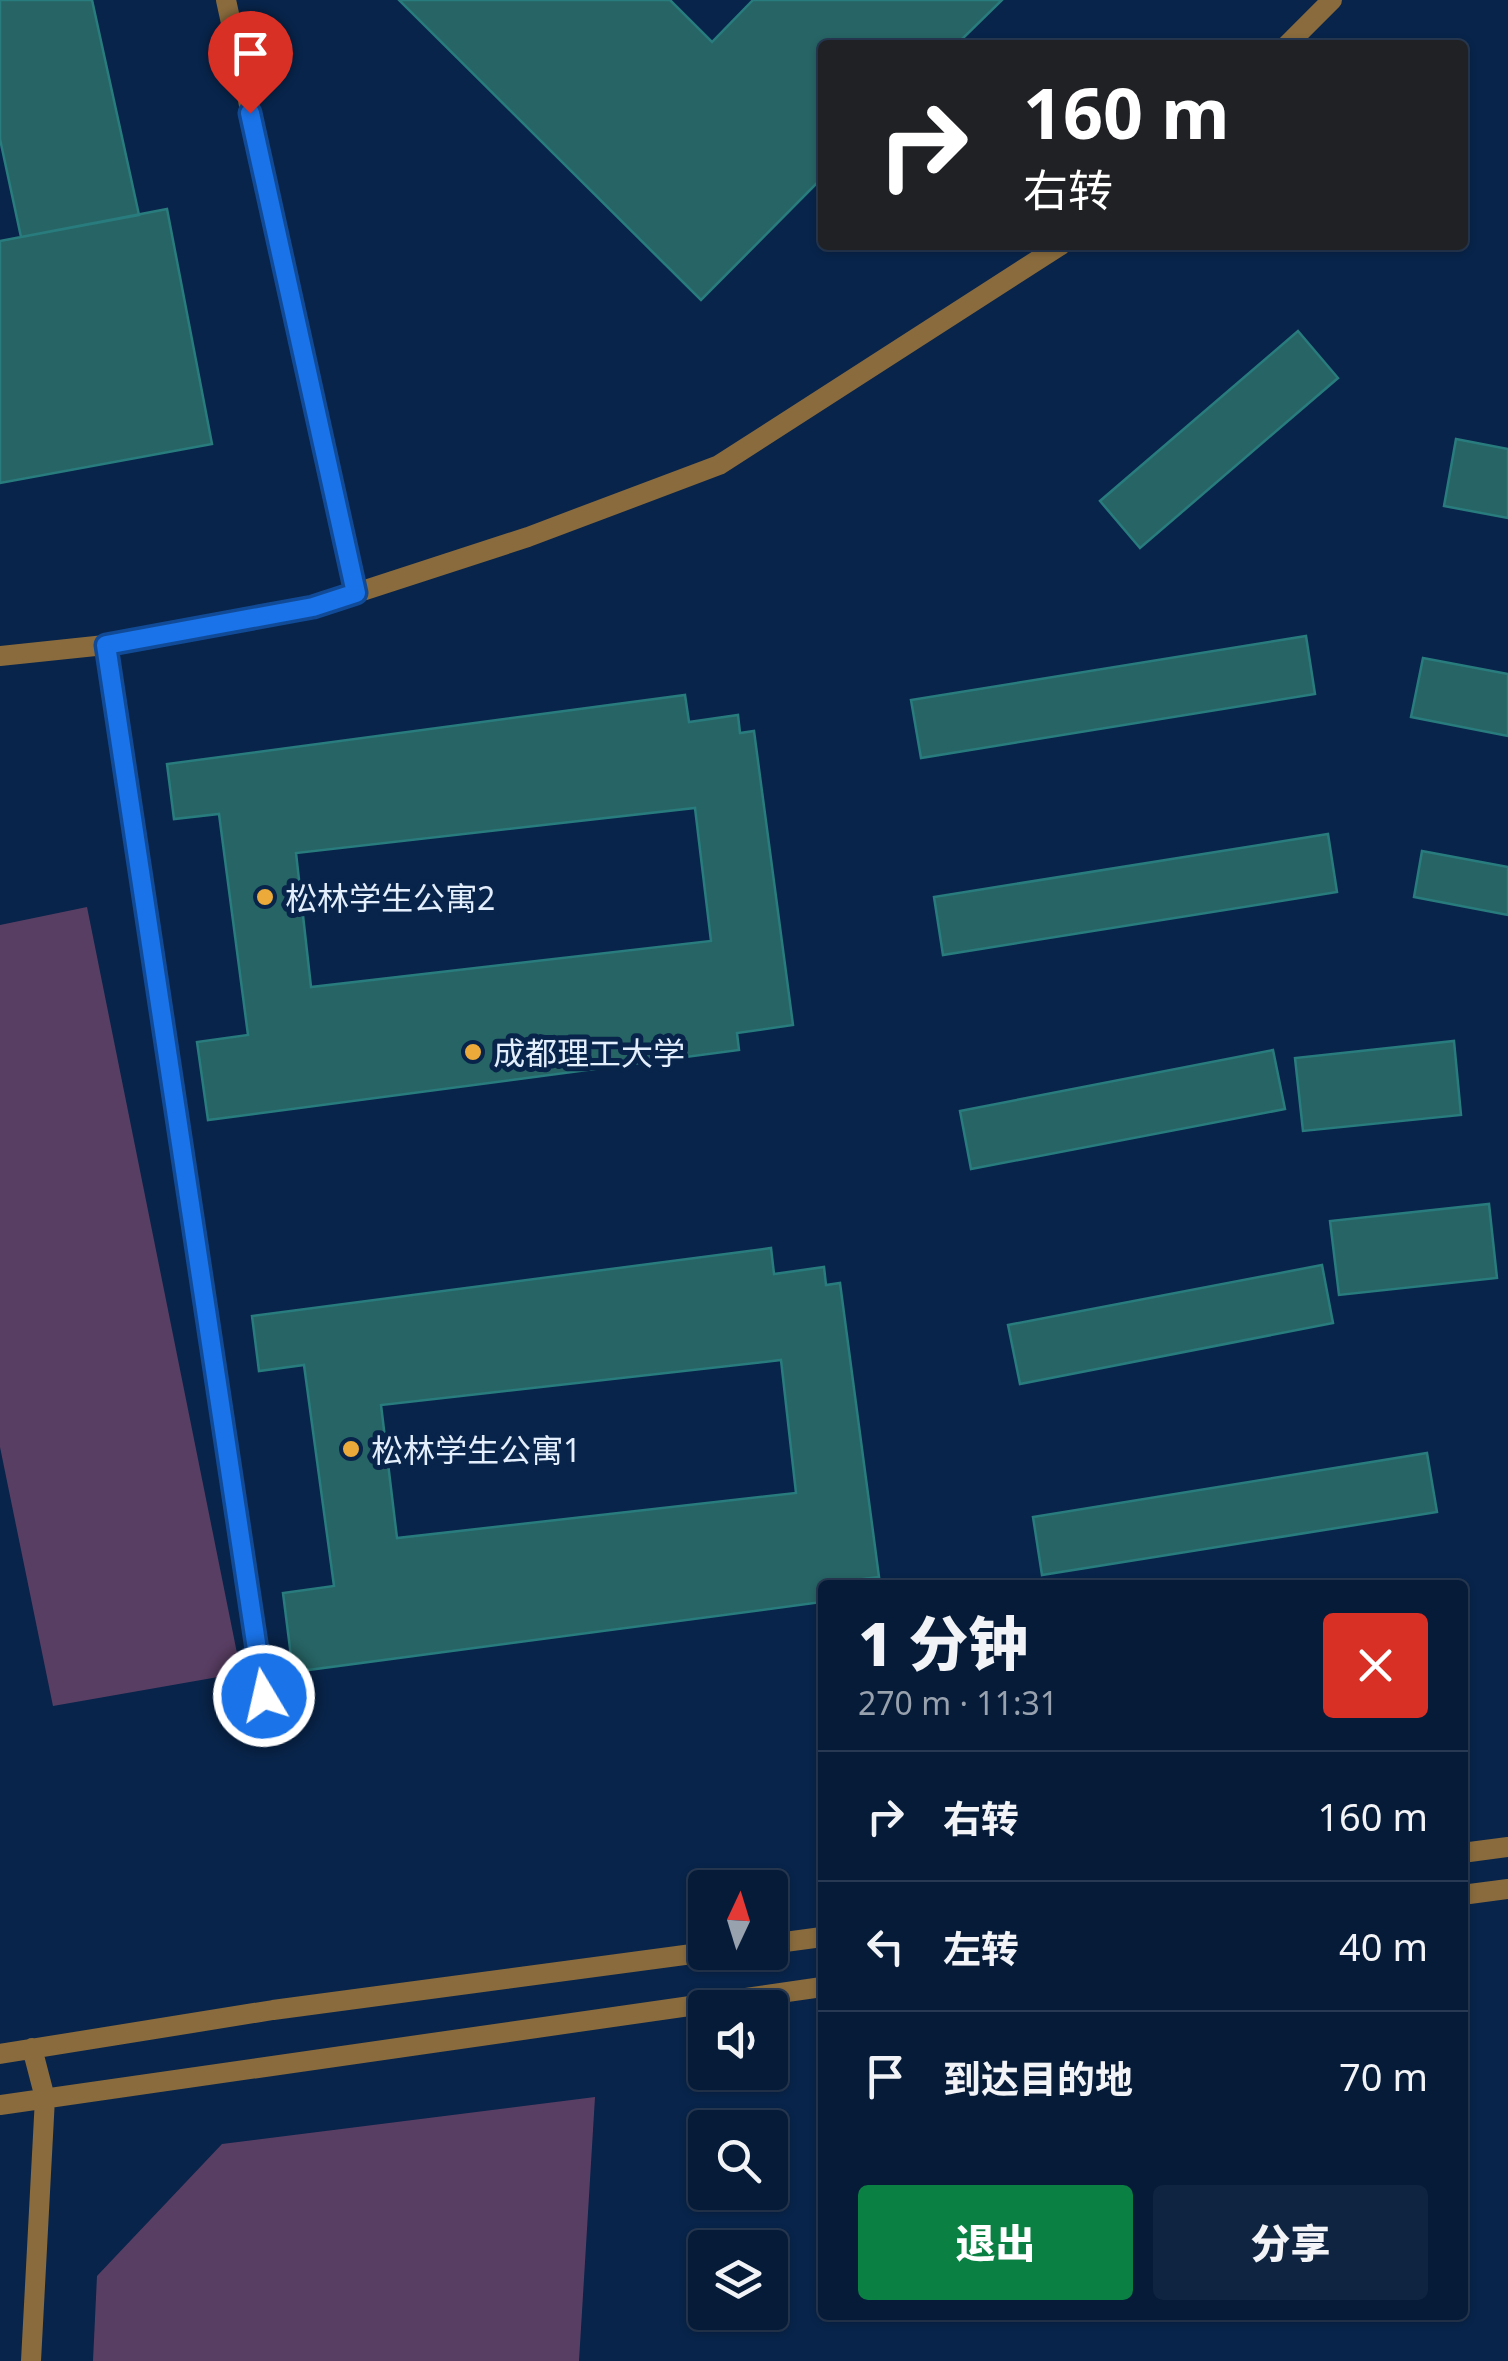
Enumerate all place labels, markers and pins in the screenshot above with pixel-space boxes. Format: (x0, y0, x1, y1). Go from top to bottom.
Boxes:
pin (208, 11, 293, 114)
place label: 松林学生公寓2 (285, 876, 495, 919)
marker: 松林学生公寓2 (254, 886, 276, 908)
place label: 成都理工大学 (493, 1031, 685, 1074)
marker: 成都理工大学 (462, 1041, 484, 1063)
place label: 松林学生公寓1 (371, 1428, 581, 1471)
marker: 松林学生公寓1 (340, 1438, 362, 1460)

